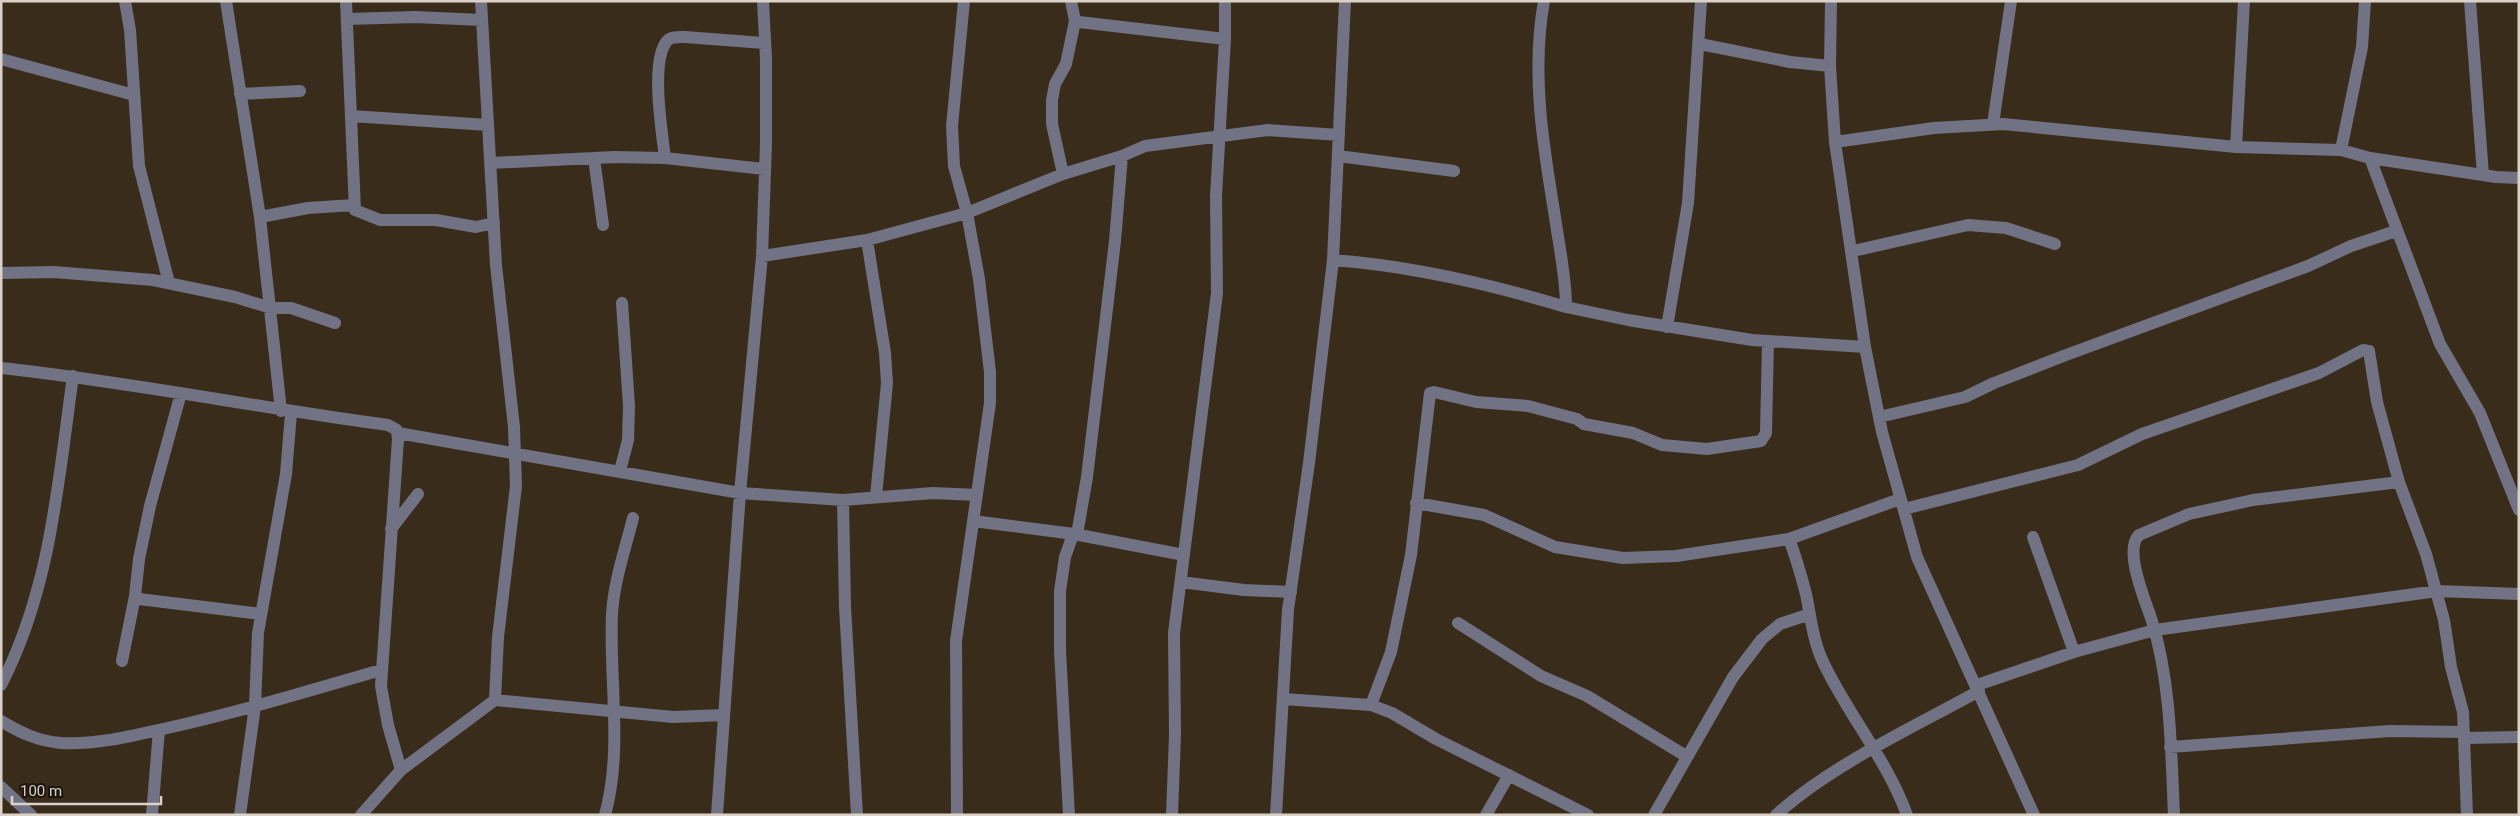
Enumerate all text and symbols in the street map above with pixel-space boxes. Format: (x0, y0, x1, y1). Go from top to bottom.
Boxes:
scale bar (12, 774, 161, 806)
text: 100 m (20, 782, 62, 800)

